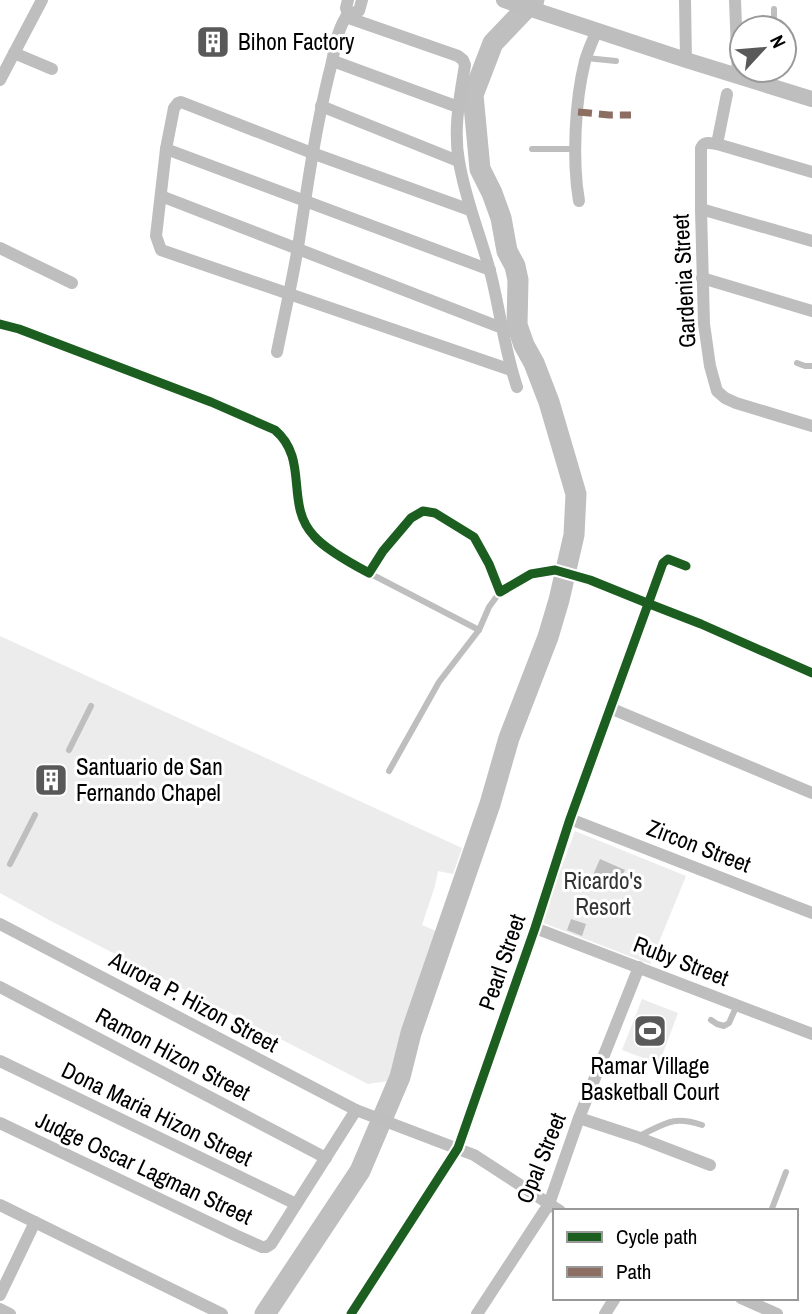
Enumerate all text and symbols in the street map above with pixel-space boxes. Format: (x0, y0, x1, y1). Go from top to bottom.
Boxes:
north arrow (728, 14, 798, 84)
building icon: Bihon Factory (194, 23, 232, 61)
place label: Bihon Factory (238, 26, 355, 57)
text: N (764, 31, 792, 52)
street label: Gardenia Street (665, 213, 702, 349)
place label: Santuario de San Fernando Chapel (76, 751, 223, 808)
building icon: Santuario de San Fernando Chapel (32, 761, 70, 799)
street label: Zircon Street (643, 812, 756, 880)
park label: Ricardo's Resort (563, 865, 643, 922)
street label: Pearl Street (471, 910, 532, 1014)
street label: Ruby Street (629, 928, 733, 993)
street label: Aurora P. Hizon Street (103, 943, 284, 1059)
street label: Ramon Hizon Street (91, 1000, 256, 1107)
sports icon: Ramar Village Basketball Court (631, 1012, 669, 1050)
place label: Ramar Village Basketball Court (581, 1050, 719, 1107)
street label: Dona Maria Hizon Street (57, 1054, 258, 1173)
street label: Judge Oscar Lagman Street (31, 1104, 258, 1231)
street label: Opal Street (508, 1108, 573, 1208)
legend (553, 1209, 798, 1300)
text: Cycle path (616, 1222, 697, 1251)
text: Path (616, 1257, 651, 1286)

